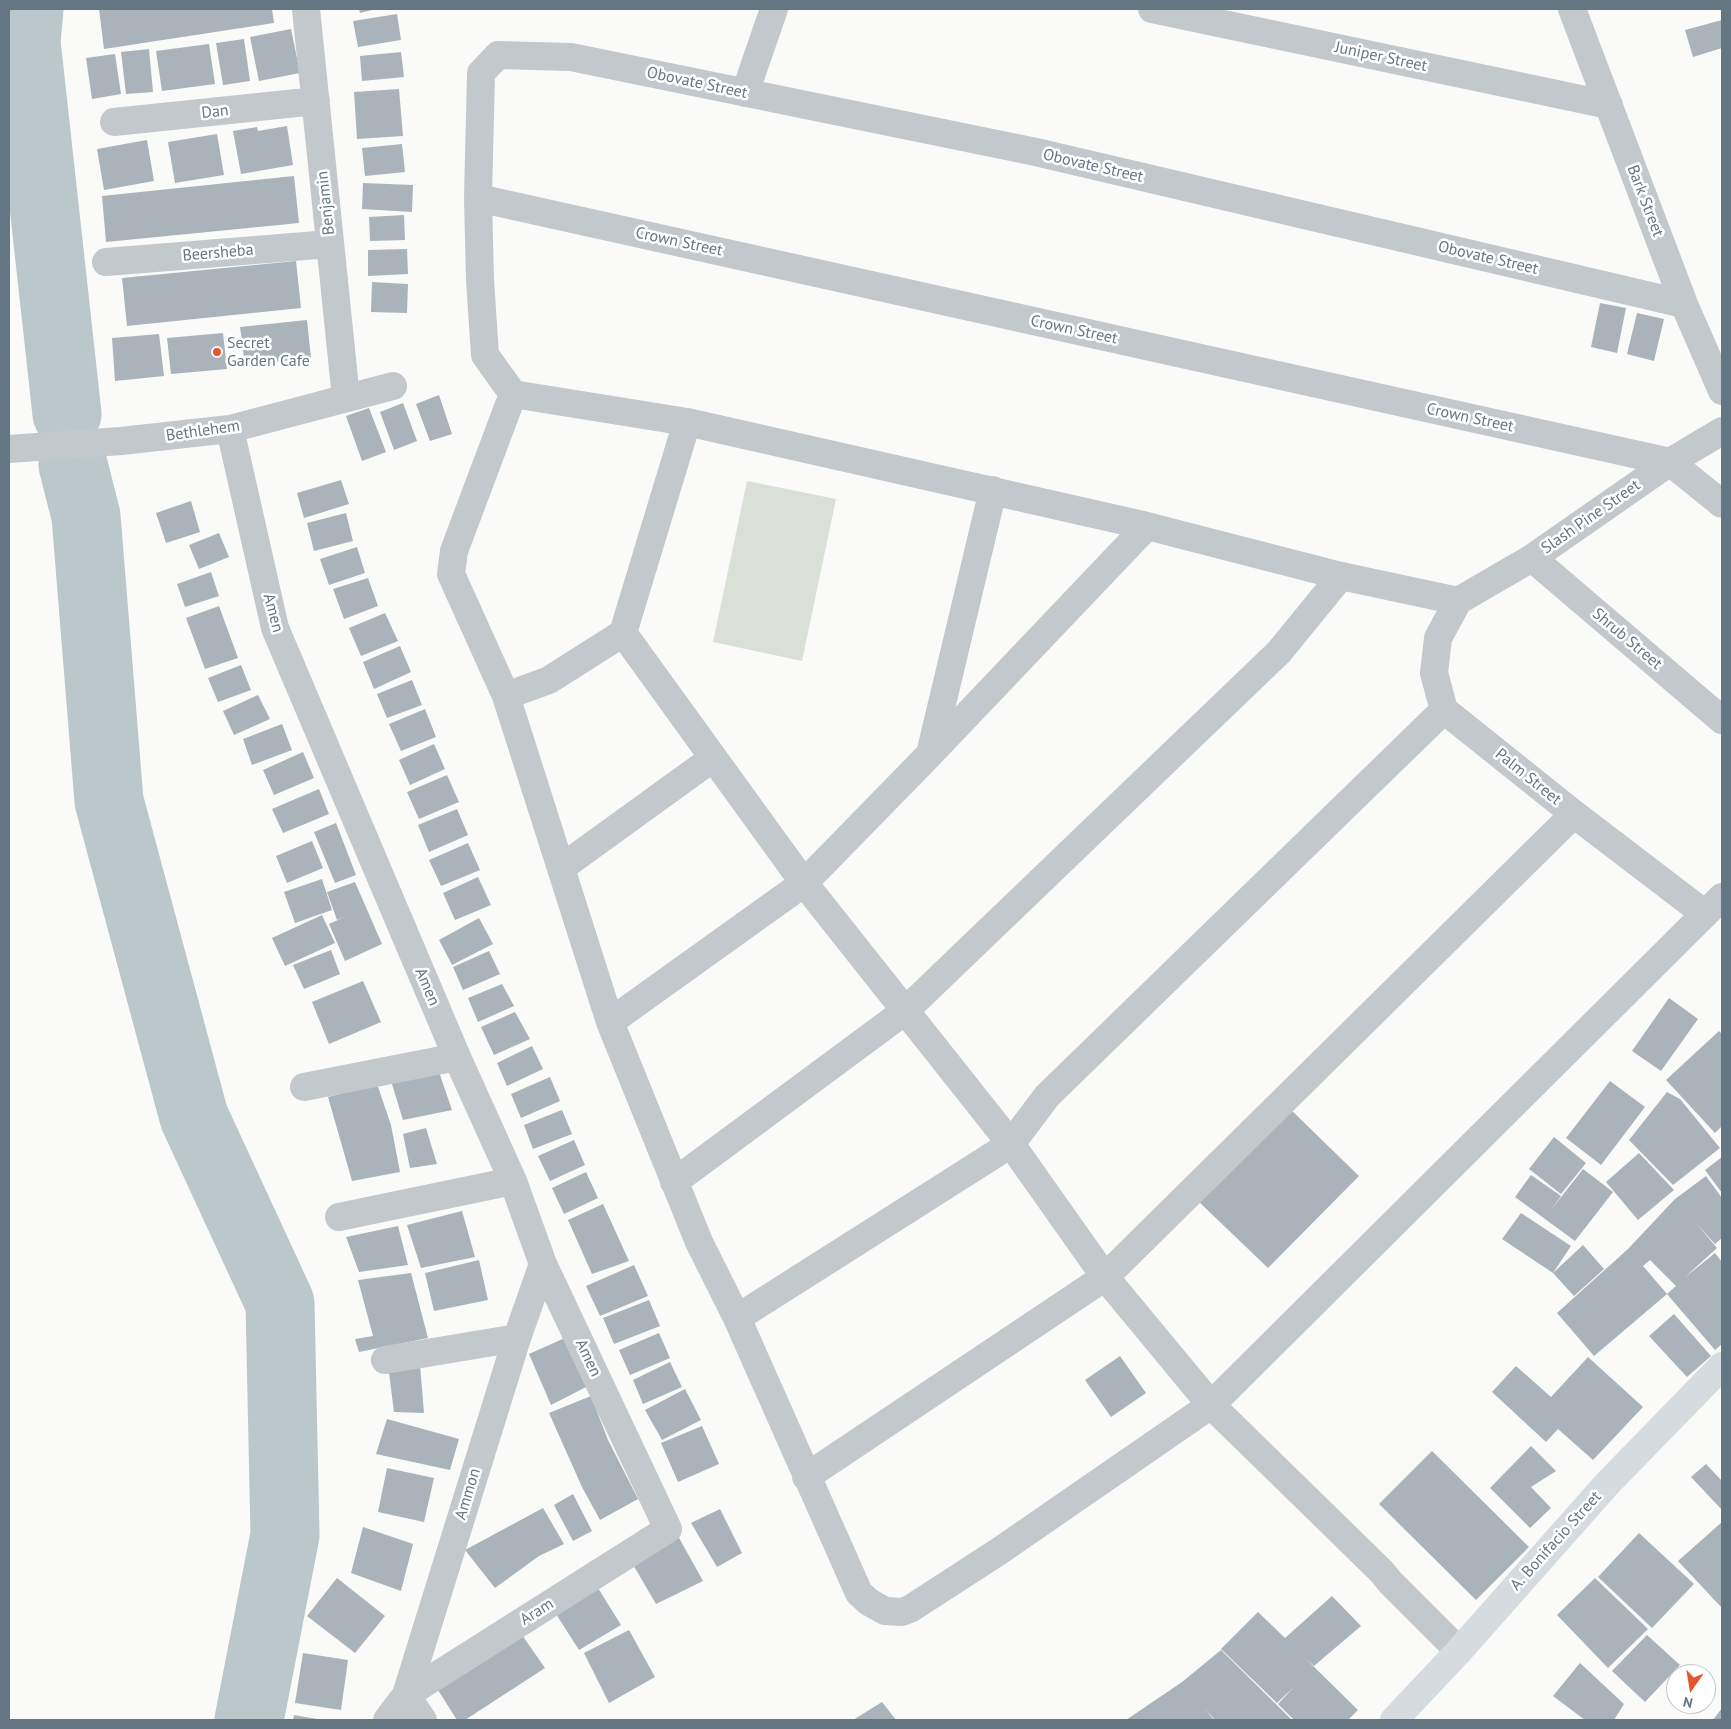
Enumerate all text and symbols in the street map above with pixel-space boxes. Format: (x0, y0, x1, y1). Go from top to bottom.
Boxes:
street label: Juniper Street (1333, 38, 1429, 76)
street label: Obovate Street (645, 63, 749, 103)
street label: Dan (200, 101, 230, 123)
street label: Obovate Street (1041, 145, 1145, 187)
street label: Bark Street (1623, 162, 1667, 240)
street label: Benjamin (313, 170, 339, 236)
street label: Crown Street (634, 223, 724, 261)
street label: Obovate Street (1436, 237, 1540, 279)
street label: Beersheba (182, 240, 254, 266)
street label: Crown Street (1029, 311, 1119, 349)
place label: Secret Garden Cafe (227, 333, 310, 371)
marker: Secret Garden Cafe (211, 346, 223, 358)
street label: Crown Street (1425, 399, 1515, 437)
street label: Bethlehem (165, 416, 241, 446)
street label: Slash Pine Street (1538, 476, 1644, 558)
street label: Amen (259, 592, 287, 634)
street label: Shrub Street (1588, 604, 1666, 674)
street label: Palm Street (1491, 745, 1565, 809)
street label: Amen (410, 965, 444, 1009)
street label: Amen (571, 1336, 605, 1380)
street label: Ammon (451, 1466, 485, 1522)
street label: A. Bonifacio Street (1506, 1487, 1606, 1595)
street label: Aram (517, 1594, 557, 1630)
north arrow (1666, 1664, 1716, 1714)
text: N (1681, 1693, 1694, 1712)

